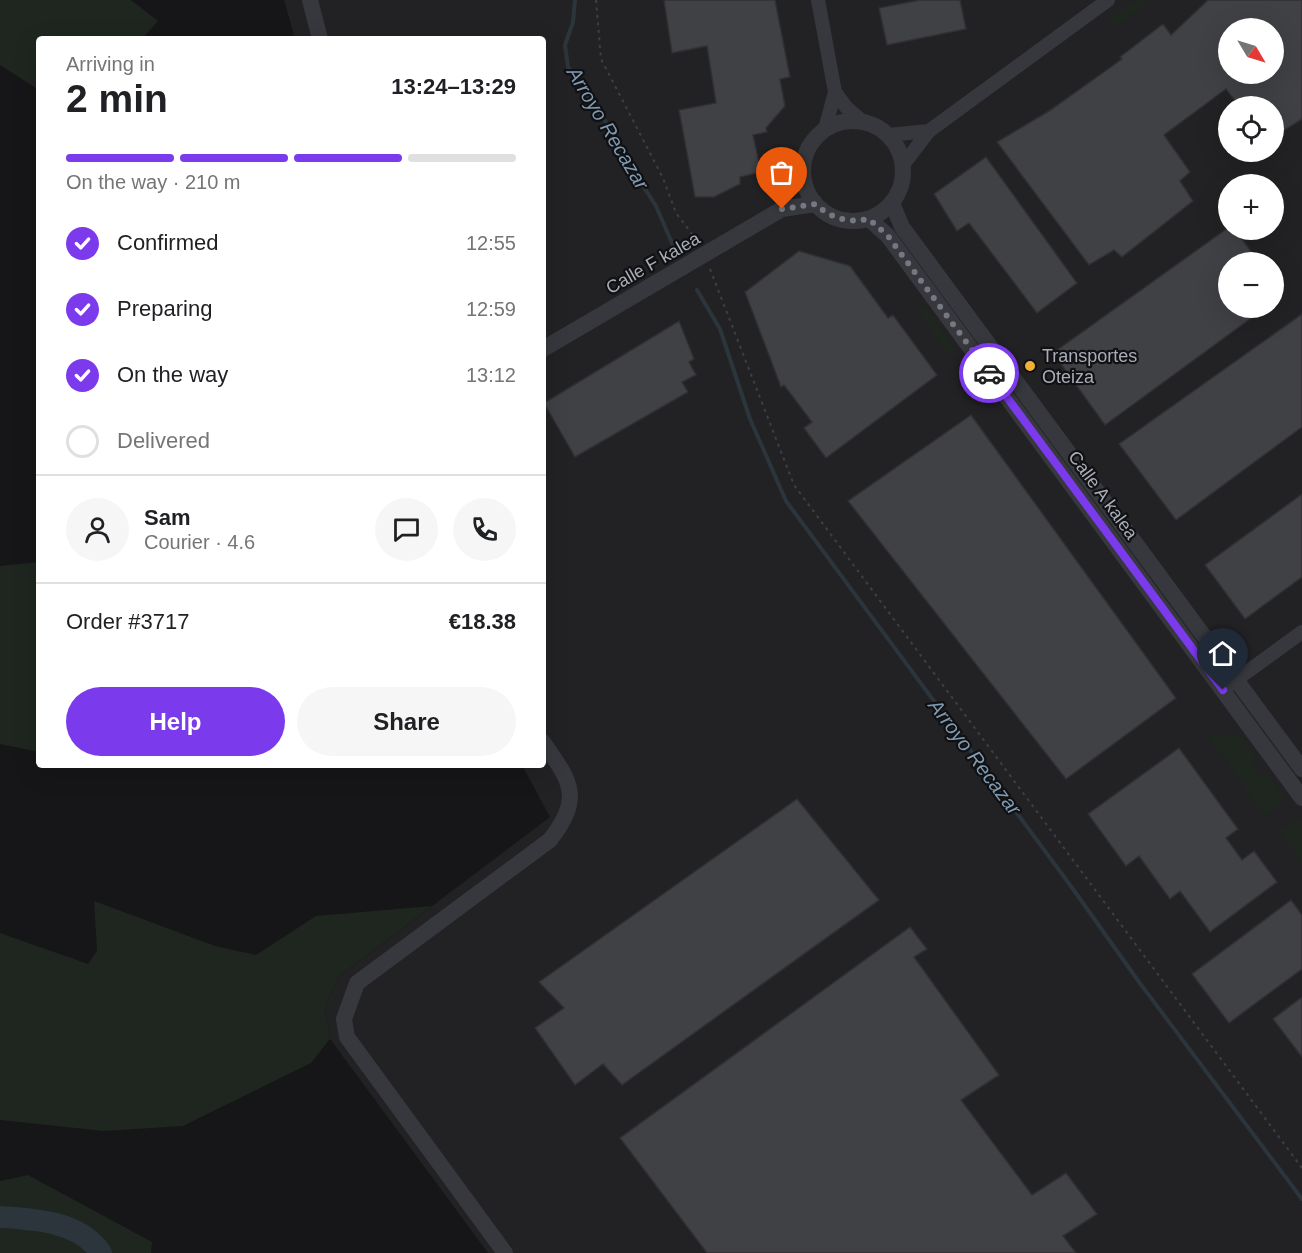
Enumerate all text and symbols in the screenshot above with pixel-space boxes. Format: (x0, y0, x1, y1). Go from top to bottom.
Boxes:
north arrow (1218, 18, 1284, 84)
map controls (1218, 18, 1284, 318)
text: Arriving in (66, 53, 155, 75)
water label: Arroyo Recazar (562, 62, 654, 194)
text: 13:24–13:29 (391, 74, 516, 99)
text: 2 min (66, 77, 168, 120)
button: locate (1218, 96, 1284, 162)
pin (756, 147, 807, 209)
icon: bag (765, 156, 798, 189)
text: On the way · 210 m (66, 171, 241, 193)
button: + (1218, 174, 1284, 240)
icon: check (66, 227, 99, 260)
street label: Calle F kalea (603, 228, 704, 298)
text: Confirmed (117, 230, 218, 255)
text: 12:55 (466, 232, 516, 254)
button: − (1218, 252, 1284, 318)
icon: check (66, 293, 99, 326)
text: Preparing (117, 296, 212, 321)
text: 12:59 (466, 298, 516, 320)
courier (959, 343, 1019, 403)
place label: Transportes Oteiza (1042, 346, 1137, 387)
icon: car (973, 357, 1006, 390)
icon: check (66, 359, 99, 392)
marker: Transportes Oteiza (1023, 359, 1037, 373)
text: On the way (117, 362, 228, 387)
text: 13:12 (466, 364, 516, 386)
text: Delivered (117, 428, 210, 453)
street label: Calle A kalea (1064, 447, 1142, 544)
button: person (66, 498, 129, 561)
button: chat (375, 498, 438, 561)
button: phone (453, 498, 516, 561)
text: Sam (144, 505, 190, 530)
text: Courier · 4.6 (144, 531, 255, 553)
text: Order #3717 (66, 609, 190, 634)
text: €18.38 (449, 609, 516, 634)
pin (1197, 628, 1248, 690)
icon: home (1206, 637, 1239, 670)
button: Help (66, 687, 285, 756)
button: Share (297, 687, 516, 756)
water label: Arroyo Recazar (924, 694, 1026, 820)

